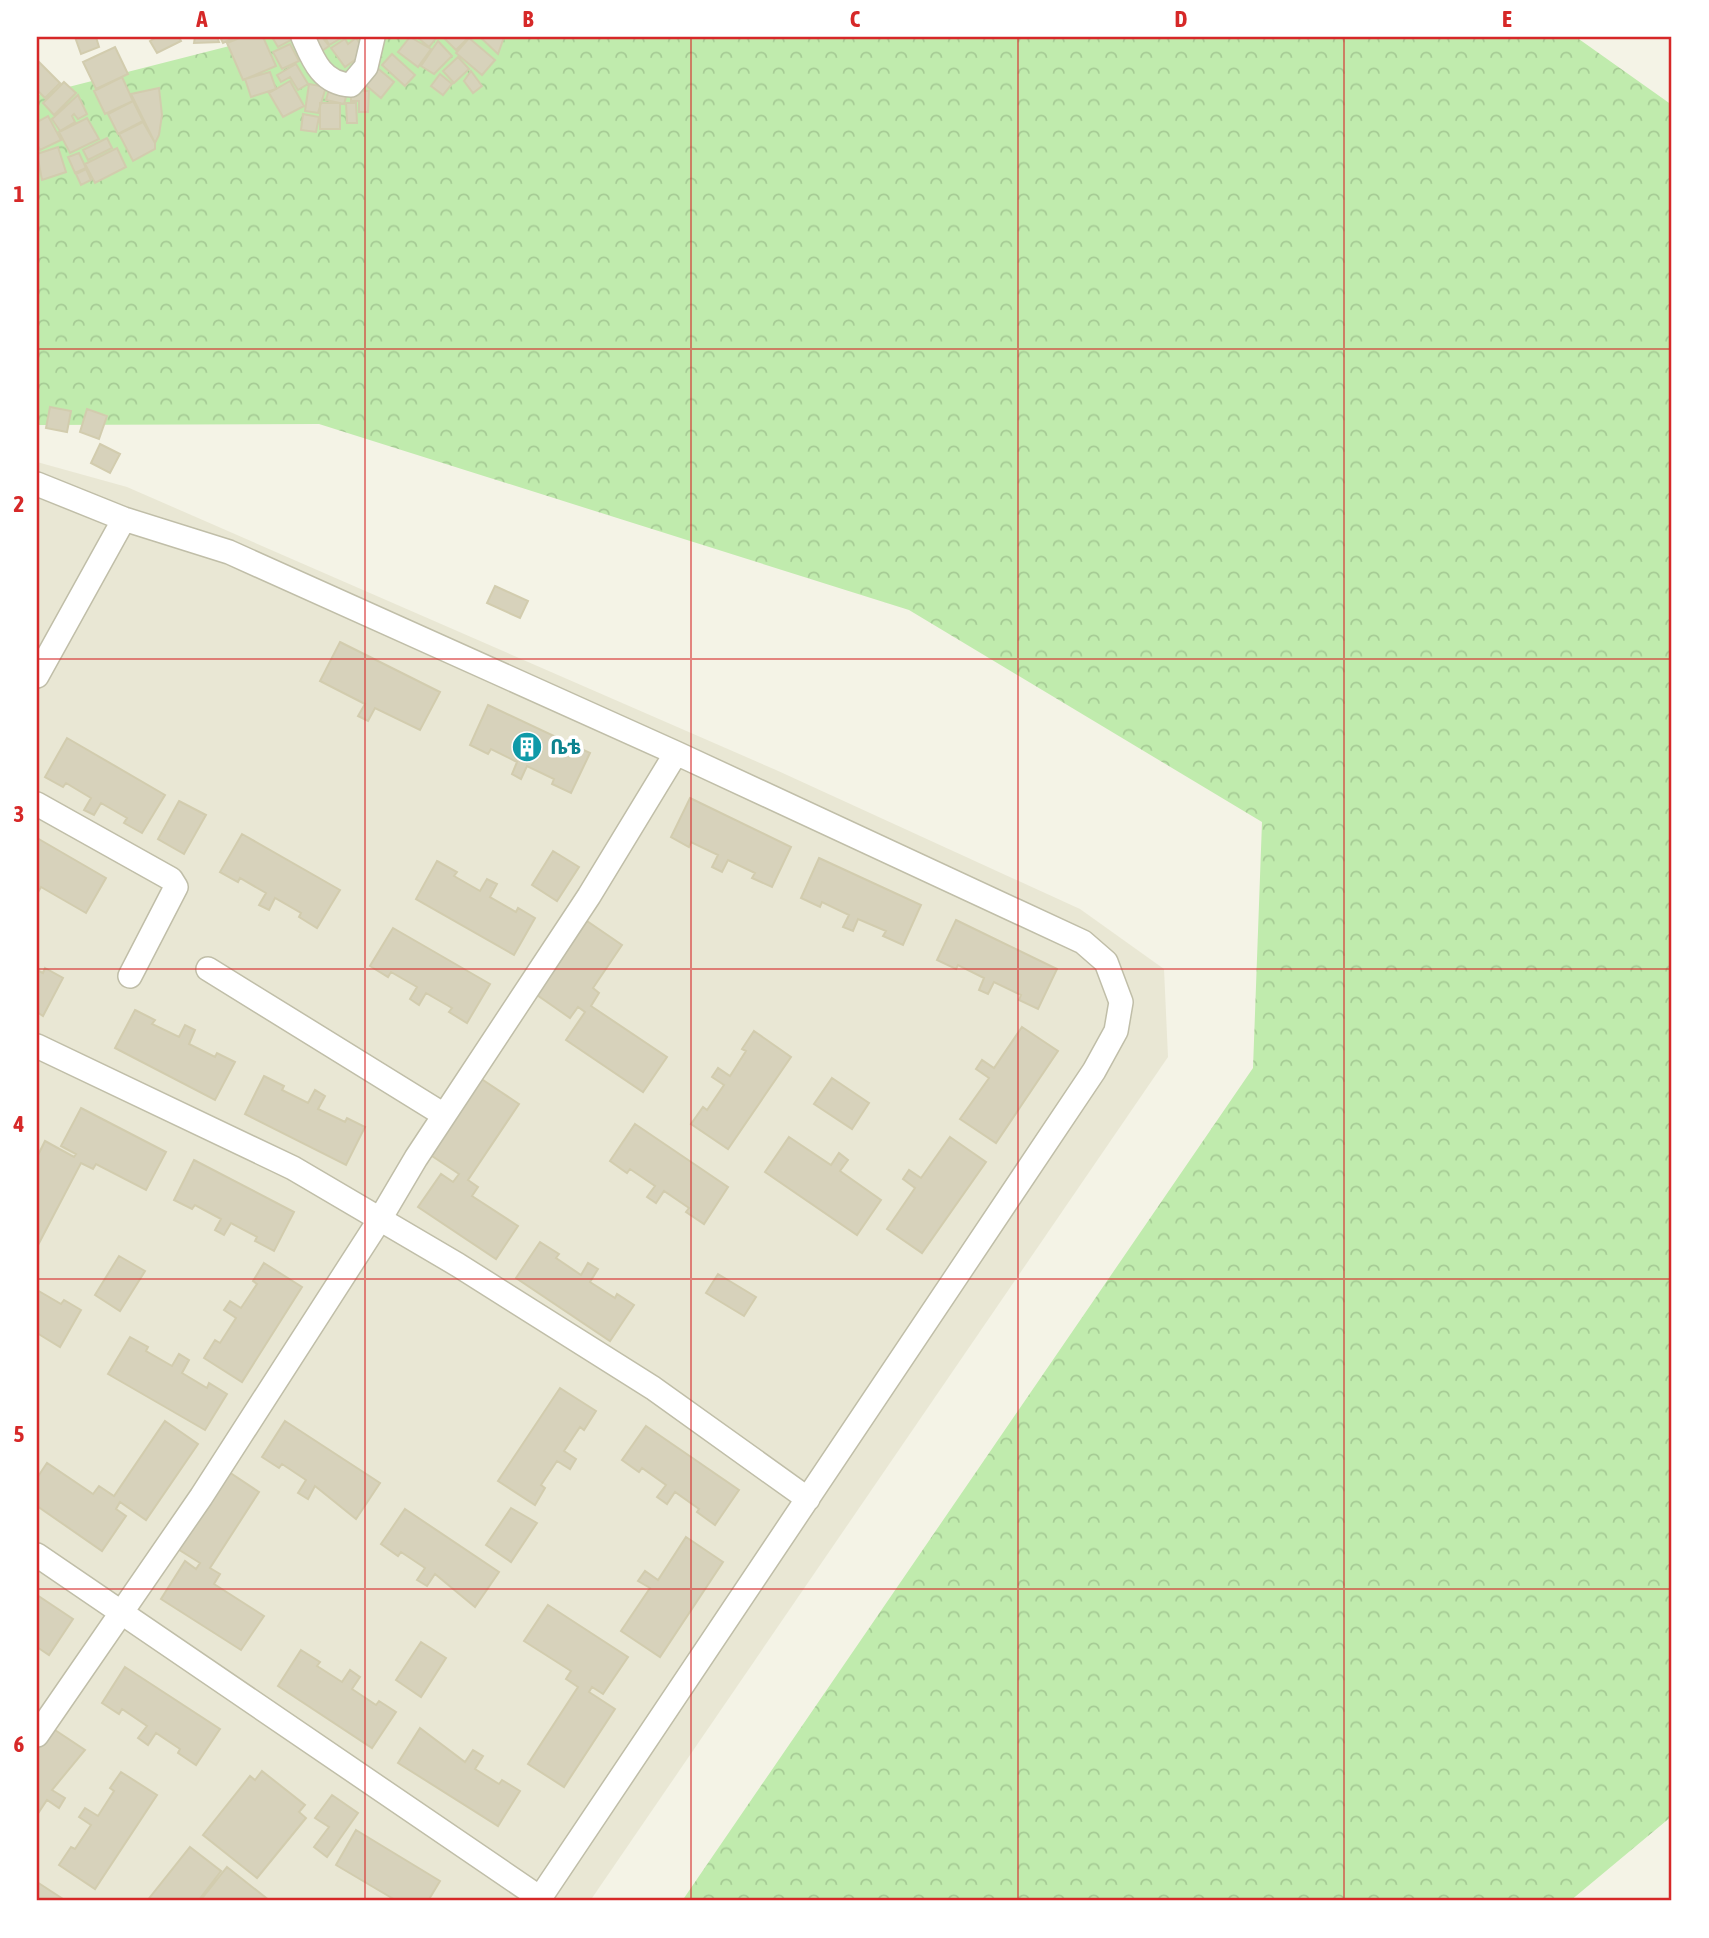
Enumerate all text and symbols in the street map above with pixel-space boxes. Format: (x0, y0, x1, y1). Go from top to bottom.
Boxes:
text: A (195, 6, 208, 32)
text: B (523, 6, 534, 32)
text: C (850, 6, 861, 32)
text: D (1175, 6, 1188, 32)
text: E (1502, 6, 1512, 32)
text: 1 (14, 181, 25, 207)
text: 2 (14, 491, 24, 517)
building icon: ቤቴ (510, 730, 544, 764)
place label: ቤቴ (550, 734, 581, 758)
text: 3 (14, 801, 24, 827)
text: 4 (13, 1111, 25, 1137)
text: 5 (14, 1421, 25, 1447)
text: 6 (14, 1731, 25, 1757)

